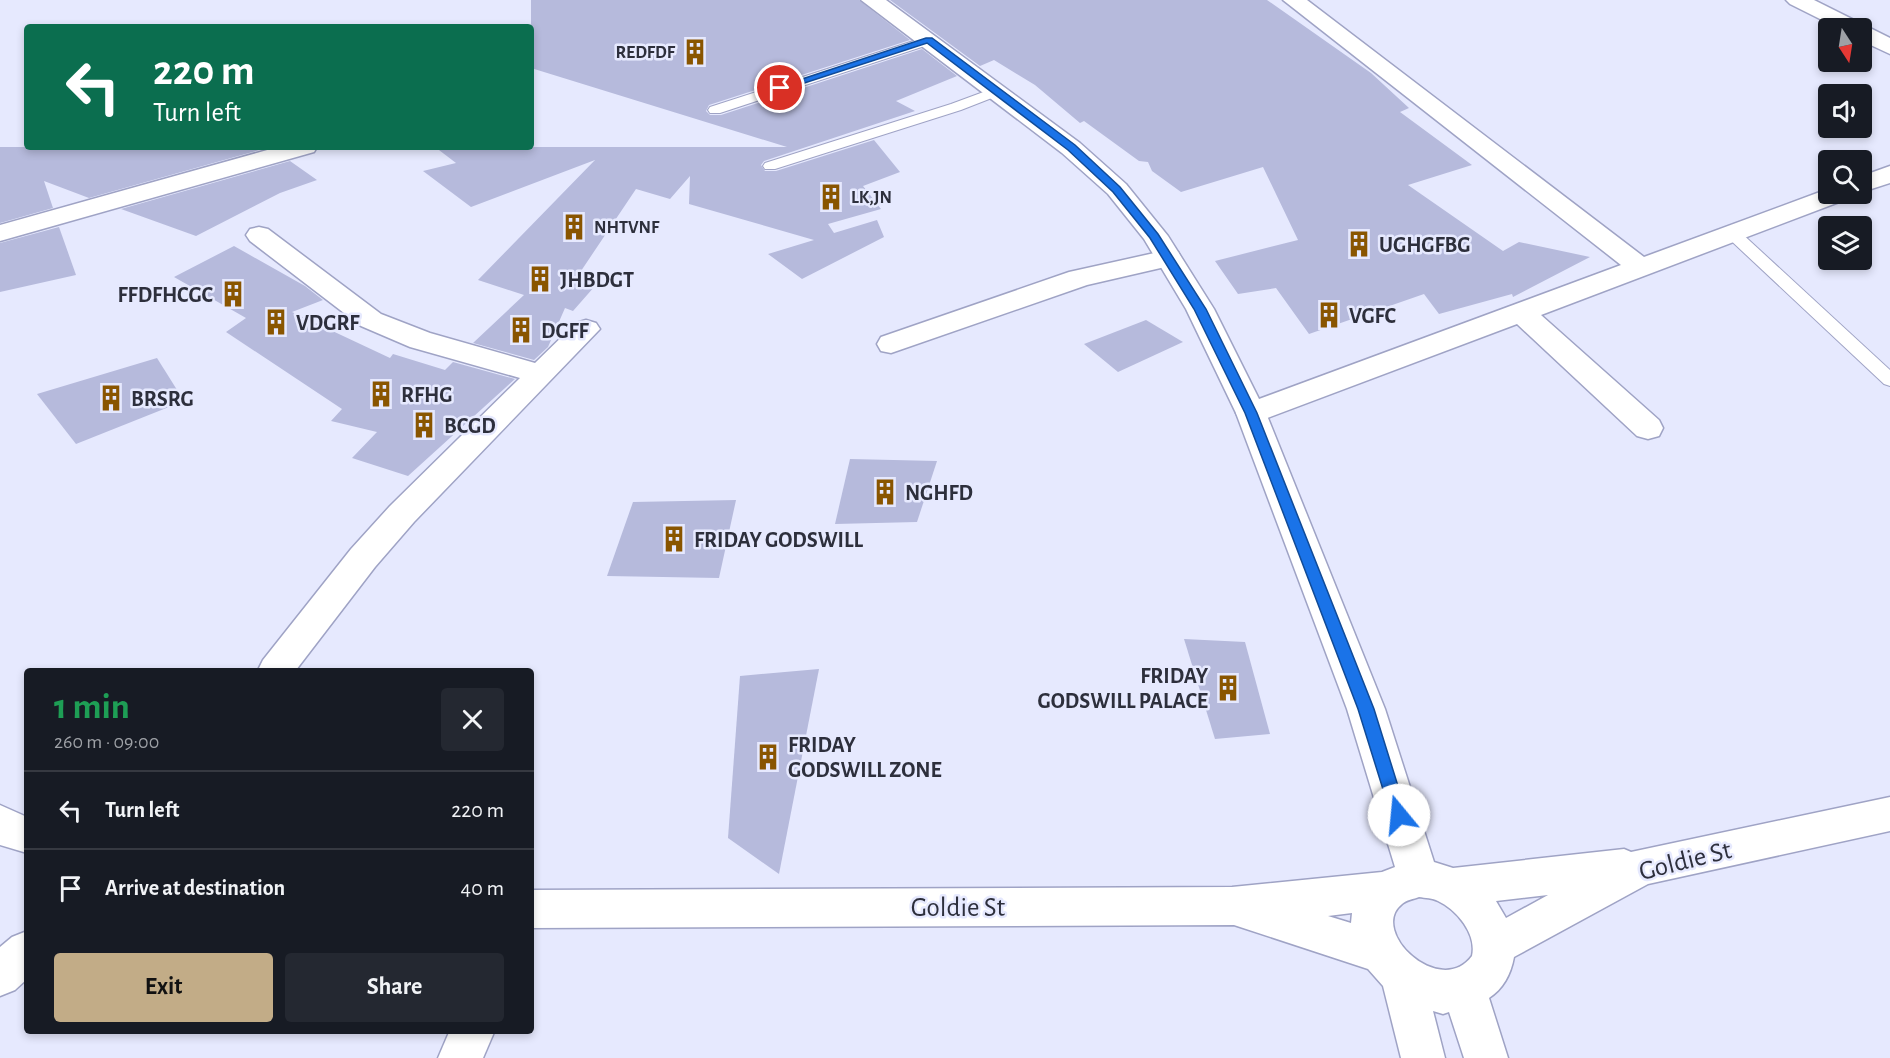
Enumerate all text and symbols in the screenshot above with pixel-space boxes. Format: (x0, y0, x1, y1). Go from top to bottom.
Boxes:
north arrow (1818, 18, 1872, 72)
map controls (1818, 18, 1872, 270)
building icon: REDFDF (680, 37, 710, 67)
place label: REDFDF (615, 44, 676, 62)
icon: left (54, 48, 132, 126)
text: 220 m (153, 50, 255, 92)
pin (754, 62, 805, 113)
icon: arrive (763, 71, 796, 104)
button: sound (1818, 84, 1872, 138)
text: Turn left (153, 99, 241, 126)
button: search (1818, 150, 1872, 204)
building icon: LK,JN (816, 182, 846, 212)
place label: LK,JN (851, 189, 892, 207)
building icon: NHTVNF (559, 212, 589, 242)
button: layers (1818, 216, 1872, 270)
place label: NHTVNF (594, 219, 660, 237)
building icon: UGHGFBG (1344, 229, 1374, 259)
place label: UGHGFBG (1379, 234, 1470, 256)
building icon: JHBDGT (525, 264, 555, 294)
place label: JHBDGT (560, 269, 634, 291)
building icon: FFDFHCGC (218, 279, 248, 309)
place label: FFDFHCGC (118, 284, 214, 306)
building icon: VGFC (1314, 300, 1344, 330)
place label: VGFC (1349, 305, 1397, 327)
building icon: VDGRF (261, 307, 291, 337)
place label: VDGRF (296, 312, 360, 334)
building icon: DGFF (506, 315, 536, 345)
place label: DGFF (541, 320, 590, 342)
building icon: RFHG (366, 379, 396, 409)
building icon: BRSRG (96, 383, 126, 413)
place label: RFHG (401, 384, 452, 406)
place label: BRSRG (131, 388, 194, 410)
building icon: BCGD (409, 410, 439, 440)
place label: BCGD (444, 415, 496, 437)
building icon: NGHFD (870, 477, 900, 507)
place label: NGHFD (905, 482, 973, 504)
building icon: FRIDAY GODSWILL (659, 524, 689, 554)
place label: FRIDAY GODSWILL (694, 529, 863, 551)
place label: FRIDAY GODSWILL PALACE (1038, 665, 1209, 712)
building icon: FRIDAY GODSWILL PALACE (1213, 673, 1243, 703)
button: close (441, 688, 504, 751)
text: 1 min (54, 689, 130, 725)
text: 260 m · 09:00 (54, 732, 159, 752)
place label: FRIDAY GODSWILL ZONE (788, 734, 942, 781)
building icon: FRIDAY GODSWILL ZONE (753, 742, 783, 772)
position arrow (1367, 783, 1431, 847)
icon: left (54, 794, 87, 827)
text: Turn left (105, 799, 179, 821)
text: 220 m (451, 799, 504, 821)
street label: Goldie St (1636, 836, 1735, 885)
icon: arrive (54, 872, 87, 905)
text: Arrive at destination (105, 877, 285, 899)
text: 40 m (461, 877, 504, 899)
street label: Goldie St (911, 894, 1006, 921)
button: Exit (54, 953, 273, 1022)
button: Share (285, 953, 504, 1022)

